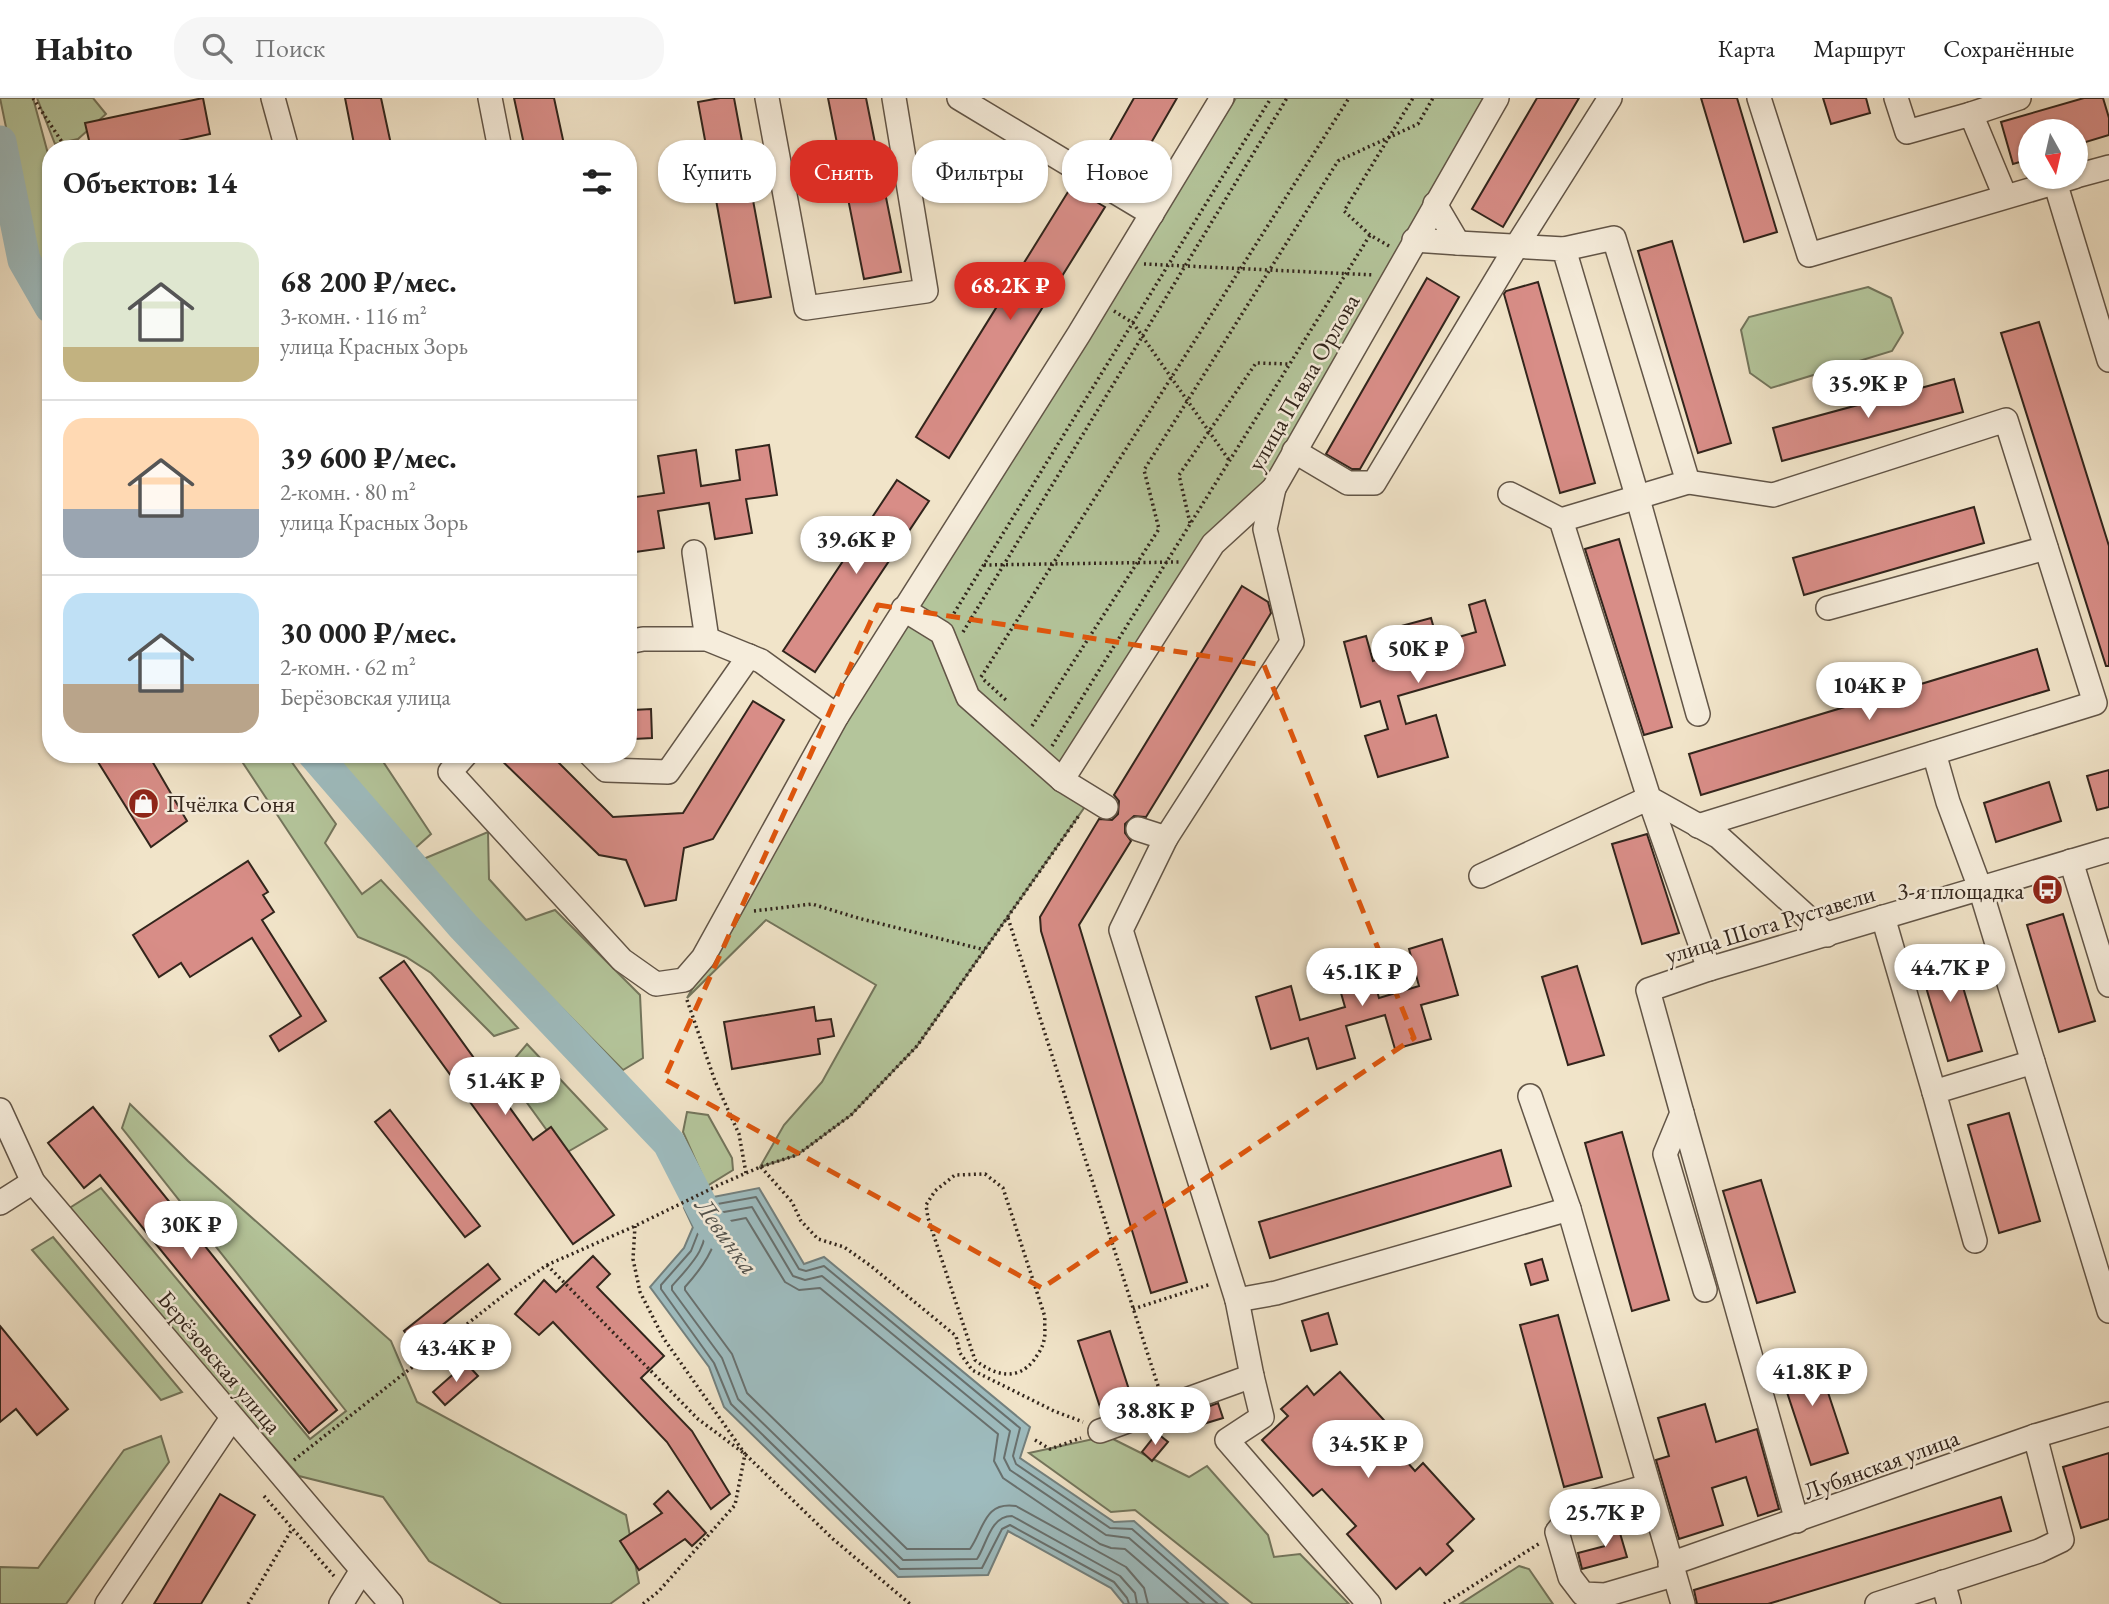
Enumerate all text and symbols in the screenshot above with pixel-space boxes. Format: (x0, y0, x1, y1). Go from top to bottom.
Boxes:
search box (174, 17, 664, 80)
text: Habito (35, 27, 132, 70)
icon: search (198, 29, 236, 67)
text: Поиск (254, 31, 325, 65)
text: Карта (1718, 33, 1775, 64)
text: Маршрут (1813, 33, 1905, 64)
text: Сохранённые (1943, 33, 2074, 64)
north arrow (2018, 119, 2088, 189)
map controls (2018, 119, 2088, 189)
chip: Купить (658, 140, 776, 203)
chip: Снять (790, 140, 898, 203)
chip: Фильтры (912, 140, 1048, 203)
chip: Новое (1062, 140, 1172, 203)
text: Объектов: 14 (63, 163, 237, 202)
icon: filters (578, 163, 616, 201)
text: 68 200 ₽/мес. (280, 262, 457, 301)
pin: 68.2K ₽ (945, 262, 1075, 322)
icon: home (119, 270, 203, 354)
text: 68.2K ₽ (970, 270, 1050, 300)
street label: улица Павла Орлова (1240, 288, 1366, 476)
text: 3-комн. · 116 m² (280, 301, 427, 331)
text: улица Красных Зорь (280, 331, 468, 361)
pin: 35.9K ₽ (1803, 360, 1933, 420)
text: 35.9K ₽ (1828, 368, 1908, 398)
text: 39 600 ₽/мес. (280, 438, 457, 477)
icon: home (119, 446, 203, 530)
text: 2-комн. · 80 m² (280, 477, 416, 507)
text: улица Красных Зорь (280, 507, 468, 537)
pin: 39.6K ₽ (791, 517, 921, 576)
text: 39.6K ₽ (816, 524, 896, 554)
text: 30 000 ₽/мес. (280, 613, 457, 652)
icon: home (119, 621, 203, 705)
pin: 50K ₽ (1369, 626, 1467, 685)
text: 50K ₽ (1387, 633, 1449, 663)
text: 2-комн. · 62 m² (280, 652, 416, 682)
pin: 104K ₽ (1812, 662, 1926, 722)
text: 104K ₽ (1832, 670, 1906, 700)
text: Берёзовская улица (280, 682, 451, 712)
shop icon: Пчёлка Соня (126, 786, 160, 820)
place label: Пчёлка Соня (166, 788, 295, 819)
bus stop icon: 3-я площадка (2030, 873, 2064, 907)
place label: 3-я площадка (1897, 875, 2024, 906)
street label: улица Шота Руставели (1661, 877, 1879, 971)
pin: 44.7K ₽ (1885, 944, 2015, 1004)
pin: 45.1K ₽ (1297, 948, 1427, 1008)
text: 44.7K ₽ (1910, 952, 1990, 982)
text: 45.1K ₽ (1322, 956, 1402, 986)
pin: 51.4K ₽ (440, 1058, 570, 1117)
text: 51.4K ₽ (465, 1065, 545, 1095)
water label: Левинка (686, 1189, 767, 1282)
pin: 30K ₽ (142, 1202, 240, 1261)
text: 30K ₽ (160, 1209, 222, 1239)
street label: Берёзовская улица (151, 1284, 289, 1441)
pin: 43.4K ₽ (391, 1324, 521, 1384)
text: 43.4K ₽ (416, 1332, 496, 1362)
pin: 41.8K ₽ (1747, 1348, 1877, 1408)
text: 41.8K ₽ (1772, 1356, 1852, 1386)
pin: 38.8K ₽ (1090, 1388, 1220, 1447)
text: 38.8K ₽ (1115, 1395, 1195, 1425)
pin: 34.5K ₽ (1303, 1420, 1433, 1480)
street label: Лубянская улица (1799, 1421, 1964, 1507)
text: 34.5K ₽ (1328, 1428, 1408, 1458)
pin: 25.7K ₽ (1540, 1490, 1670, 1549)
text: 25.7K ₽ (1565, 1497, 1645, 1527)

